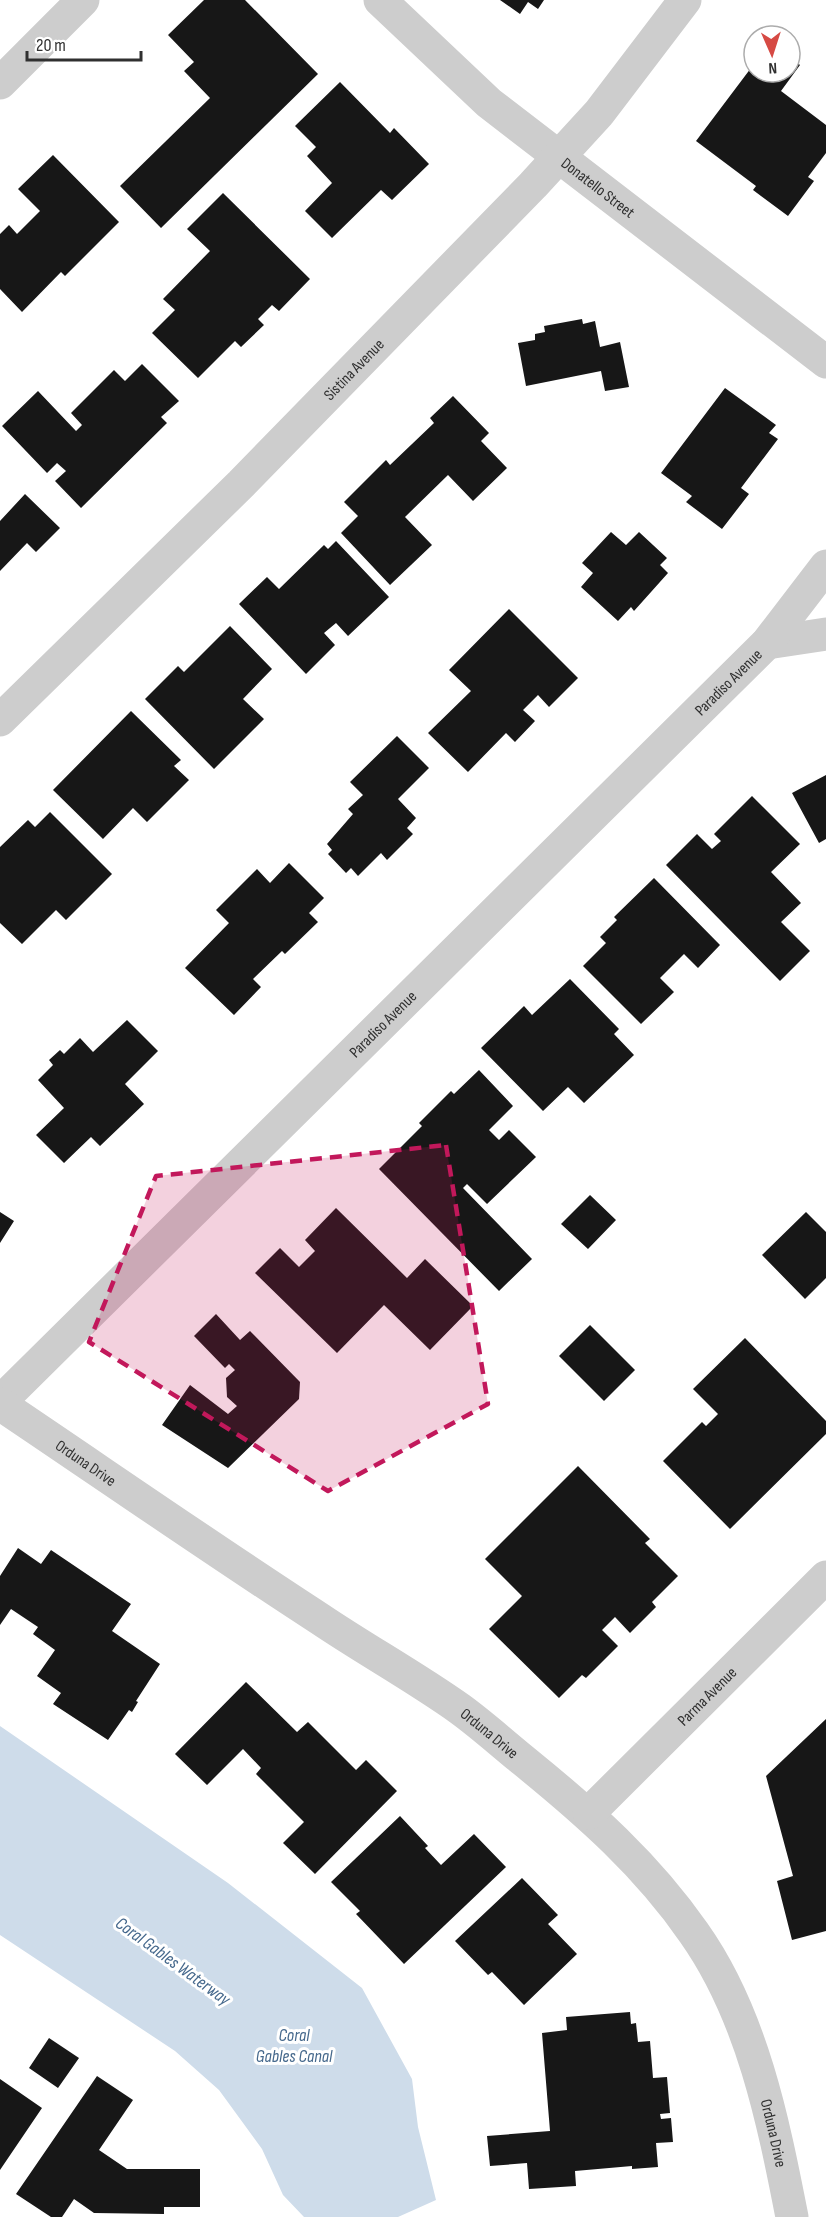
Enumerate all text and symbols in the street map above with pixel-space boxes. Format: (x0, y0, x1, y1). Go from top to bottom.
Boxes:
scale bar (27, 24, 141, 62)
north arrow (742, 24, 802, 84)
text: 20 m (36, 35, 66, 56)
text: N (768, 58, 777, 77)
street label: Donatello Street (557, 154, 638, 223)
street label: Sistina Avenue (320, 335, 388, 405)
street label: Paradiso Avenue (691, 645, 767, 720)
street label: Paradiso Avenue (346, 987, 421, 1062)
street label: Orduna Drive (51, 1436, 119, 1491)
street label: Parma Avenue (674, 1664, 741, 1730)
street label: Orduna Drive (456, 1705, 522, 1763)
water label: Coral Gables Waterway (111, 1913, 235, 2011)
water label: Coral Gables Canal (256, 2025, 333, 2067)
street label: Orduna Drive (756, 2097, 790, 2169)

